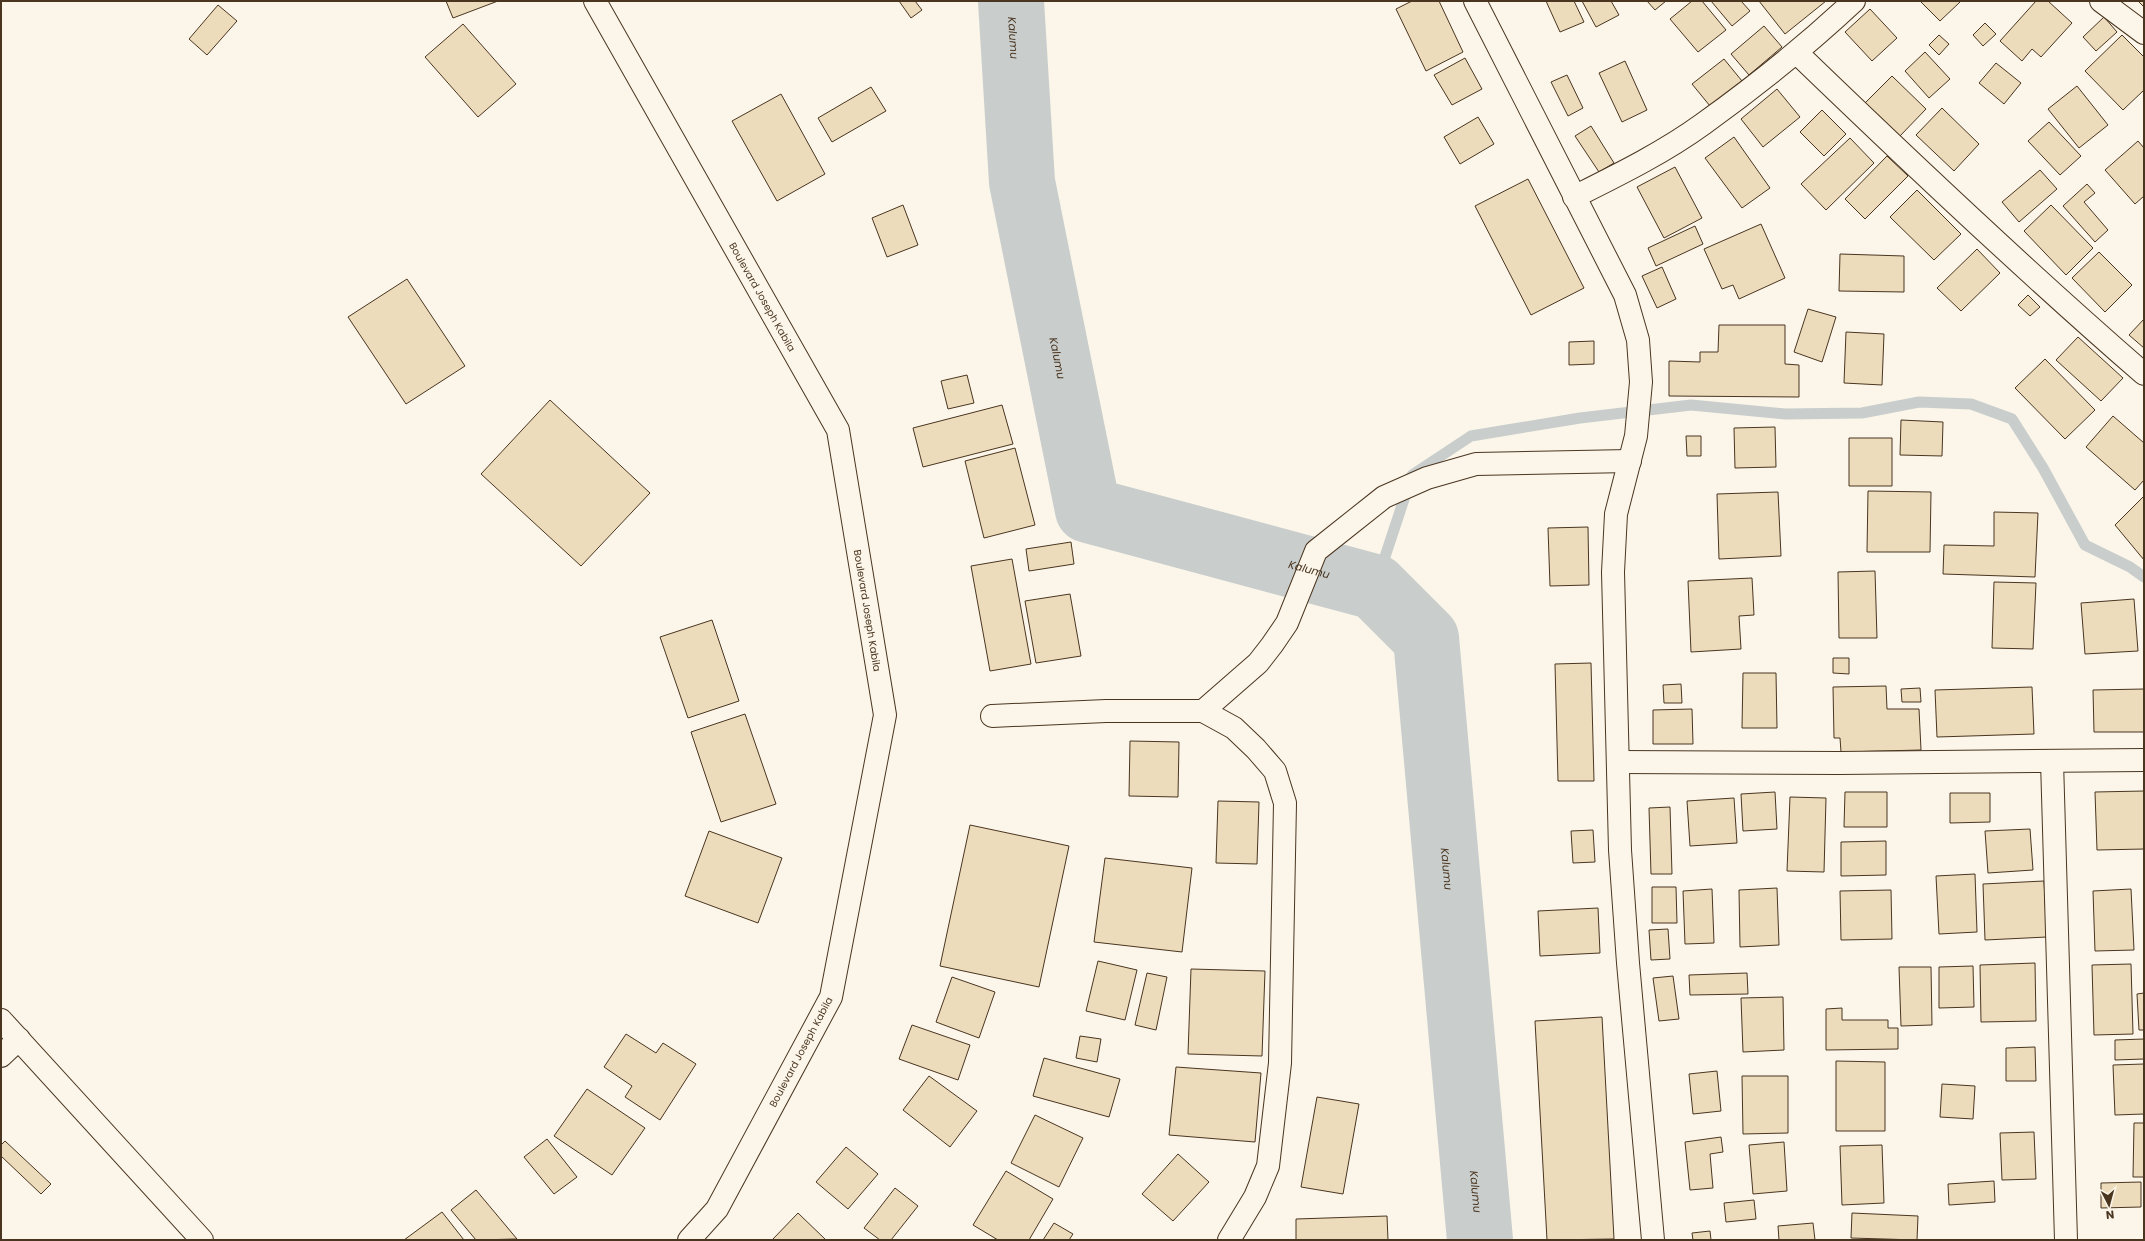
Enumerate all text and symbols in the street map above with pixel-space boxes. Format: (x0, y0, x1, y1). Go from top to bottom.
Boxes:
water label: Kalumu (1004, 16, 1023, 59)
street label: Boulevard Joseph Kabila (726, 239, 800, 354)
water label: Kalumu (1045, 336, 1069, 380)
street label: Boulevard Joseph Kabila (850, 548, 885, 673)
water label: Kalumu (1287, 556, 1332, 583)
water label: Kalumu (1437, 847, 1457, 891)
street label: Boulevard Joseph Kabila (765, 994, 837, 1110)
water label: Kalumu (1466, 1170, 1486, 1213)
north arrow (2089, 1185, 2129, 1225)
text: N (2105, 1207, 2115, 1223)

